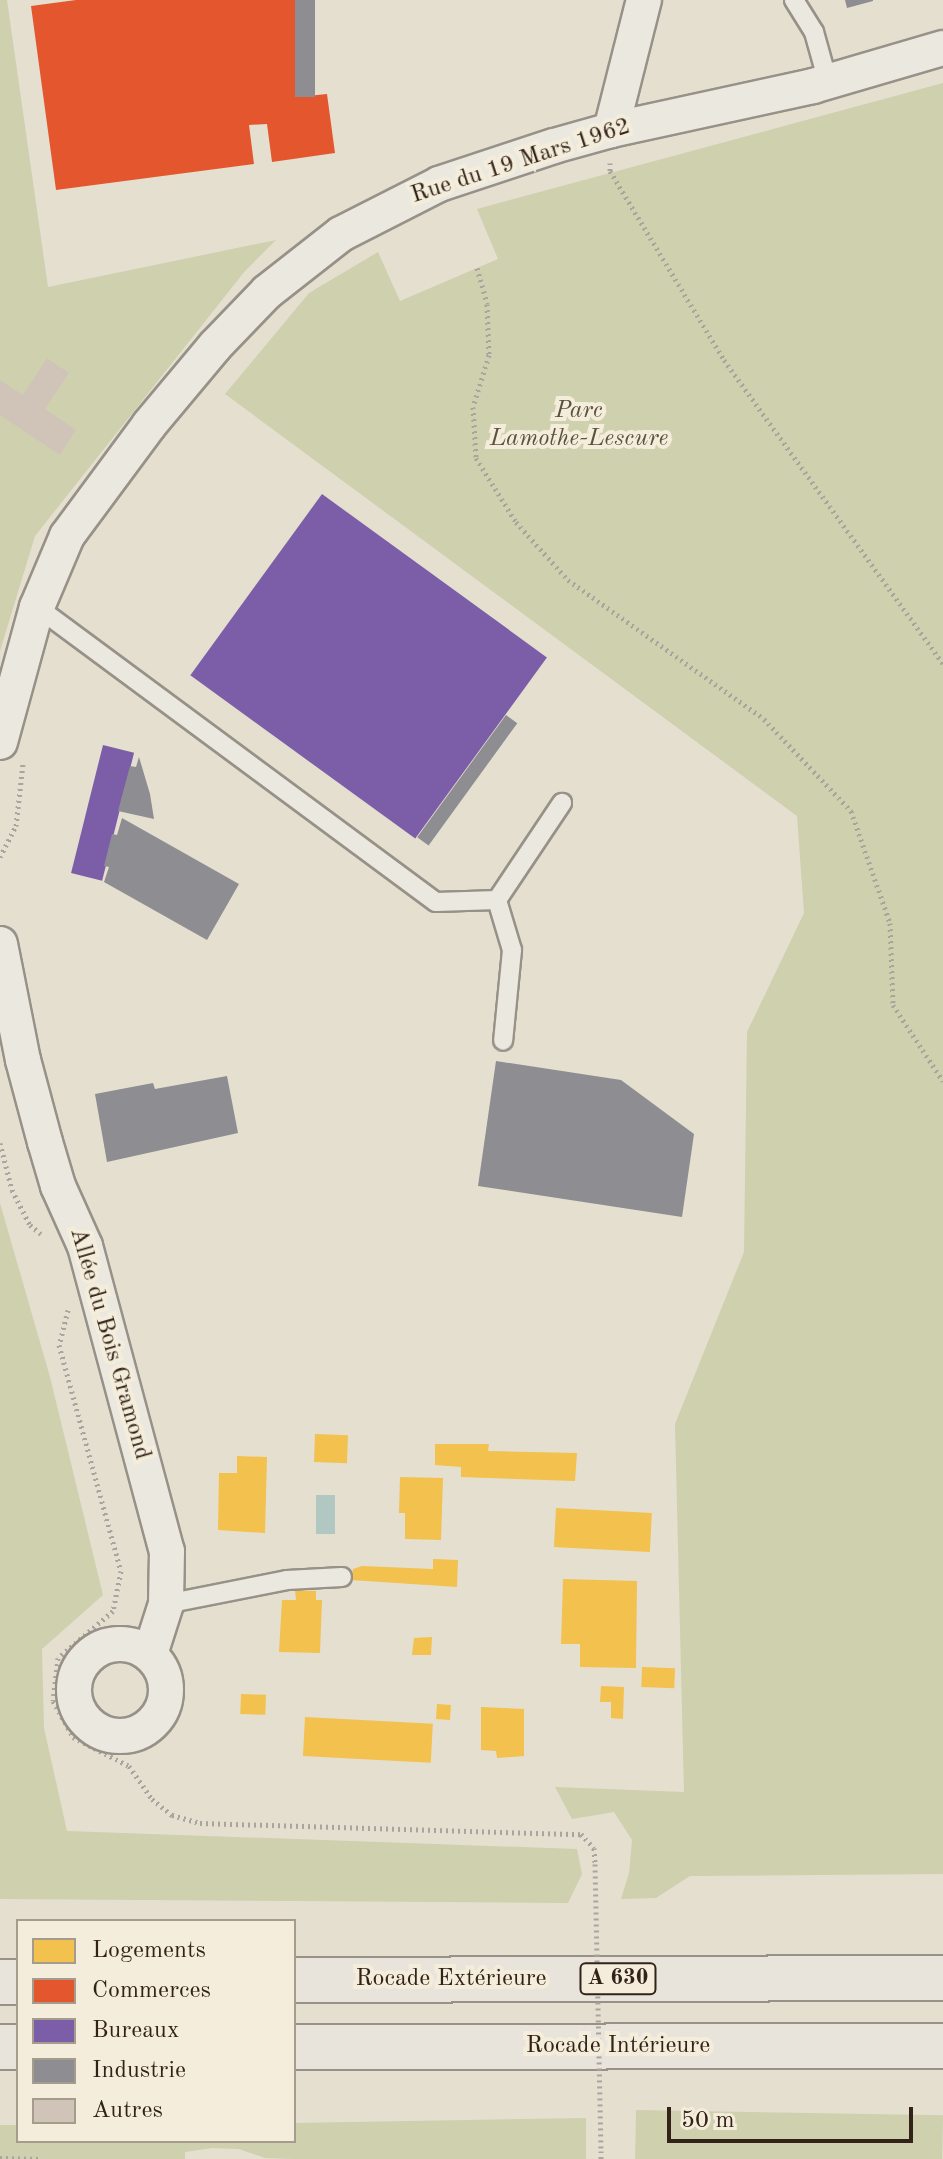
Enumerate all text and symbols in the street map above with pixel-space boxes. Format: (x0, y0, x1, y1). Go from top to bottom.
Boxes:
street label: Rue du 19 Mars 1962 (408, 113, 634, 211)
park label: Parc Lamothe-Lescure (490, 398, 668, 454)
street label: Allée du Bois Gramond (62, 1225, 156, 1463)
legend (16, 1919, 296, 2143)
text: Logements (92, 1939, 206, 1963)
road number: A 630 (578, 1961, 658, 1997)
street label: Rocade Extérieure (355, 1966, 547, 1994)
text: Commerces (92, 1979, 211, 2003)
text: Bureaux (92, 2019, 179, 2043)
street label: Rocade Intérieure (526, 2033, 710, 2061)
text: Industrie (92, 2059, 186, 2083)
scale bar (671, 2091, 917, 2141)
text: Autres (92, 2099, 163, 2123)
text: 50 m (681, 2109, 735, 2133)

